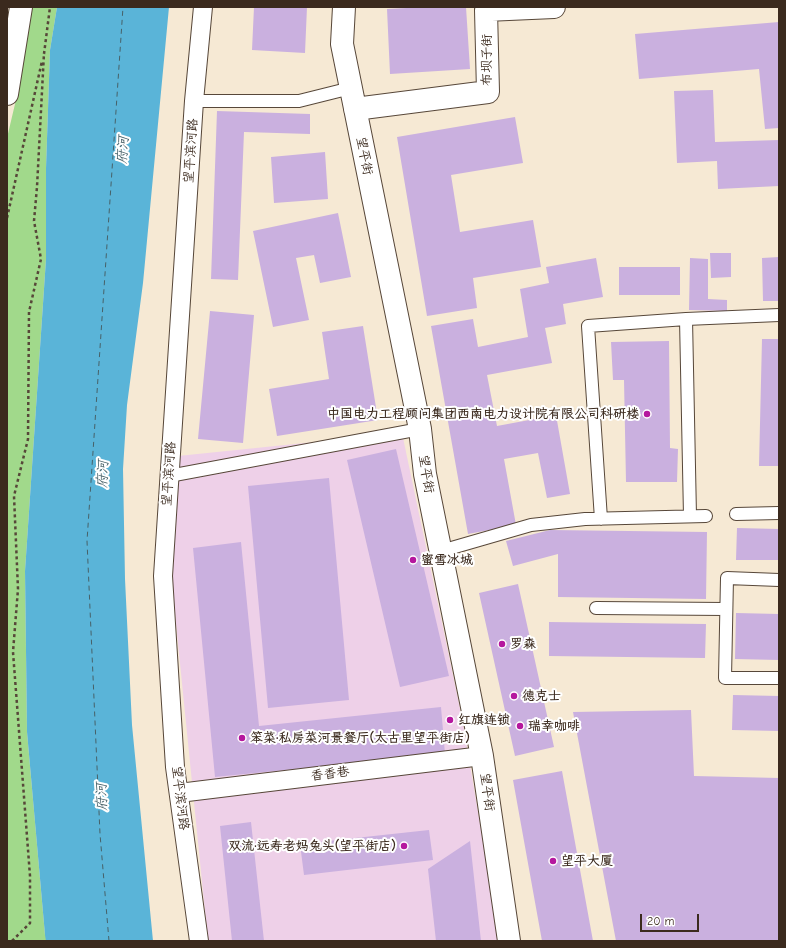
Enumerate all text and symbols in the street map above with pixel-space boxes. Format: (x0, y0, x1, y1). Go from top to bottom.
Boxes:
street label: 布坝子街 (479, 34, 495, 86)
street label: 望平滨河路 (181, 118, 201, 184)
water label: 府河 (114, 135, 132, 165)
street label: 望平街 (353, 135, 375, 177)
place label: 中国电力工程顾问集团西南电力设计院有限公司科研楼 (327, 406, 639, 422)
marker: 中国电力工程顾问集团西南电力设计院有限公司科研楼 (642, 409, 652, 419)
street label: 望平滨河路 (159, 441, 179, 507)
street label: 望平街 (415, 454, 437, 494)
water label: 府河 (94, 460, 112, 488)
place label: 蜜雪冰城 (421, 552, 473, 568)
marker: 蜜雪冰城 (408, 555, 418, 565)
place label: 罗森 (510, 636, 536, 652)
marker: 罗森 (497, 639, 507, 649)
place label: 德克士 (522, 688, 561, 704)
marker: 德克士 (509, 691, 519, 701)
place label: 红旗连锁 (458, 712, 510, 728)
marker: 红旗连锁 (445, 715, 455, 725)
place label: 瑞幸咖啡 (528, 718, 580, 734)
marker: 瑞幸咖啡 (515, 721, 525, 731)
place label: 笨菜·私房菜河景餐厅(太古里望平街店) (250, 730, 470, 746)
marker: 笨菜·私房菜河景餐厅(太古里望平街店) (237, 733, 247, 743)
street label: 香香巷 (310, 764, 350, 784)
street label: 望平滨河路 (168, 765, 192, 831)
street label: 望平街 (477, 772, 497, 812)
water label: 府河 (93, 783, 111, 811)
place label: 双流·远寿老妈兔头(望平街店) (228, 838, 396, 854)
marker: 双流·远寿老妈兔头(望平街店) (399, 841, 409, 851)
place label: 望平大厦 (561, 853, 613, 869)
marker: 望平大厦 (548, 856, 558, 866)
scale bar (642, 906, 701, 932)
text: 20 m (647, 914, 675, 928)

